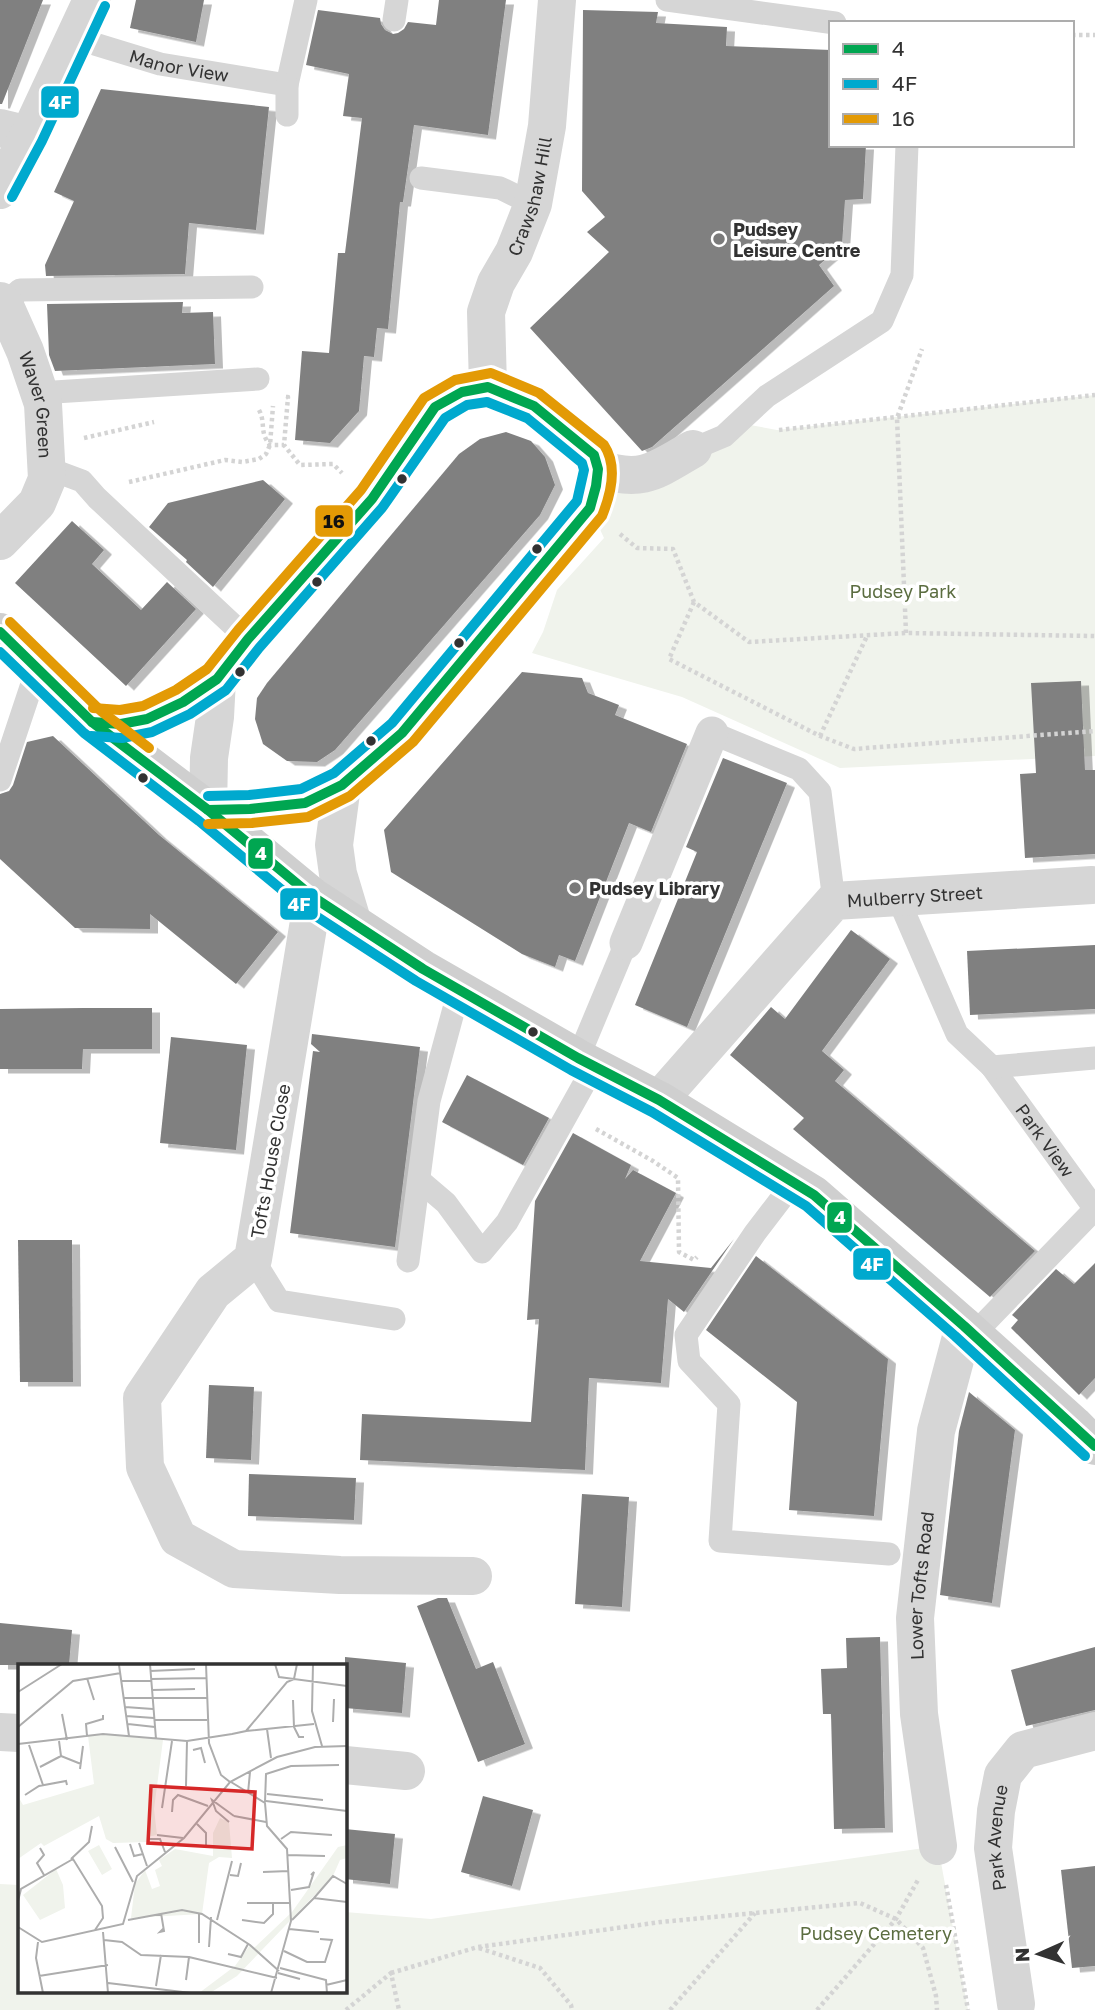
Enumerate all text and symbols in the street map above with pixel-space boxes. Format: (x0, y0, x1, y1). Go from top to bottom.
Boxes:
legend (829, 21, 1074, 147)
text: 4 (892, 35, 905, 61)
street label: Manor View (127, 44, 231, 86)
text: 4F (892, 70, 917, 96)
line badge: 4F (40, 85, 80, 119)
text: 4F (48, 90, 72, 113)
text: 16 (892, 105, 915, 131)
street label: Crawshaw Hill (503, 134, 556, 259)
place label: Pudsey Leisure Centre (733, 218, 861, 261)
marker: Pudsey Leisure Centre (711, 231, 727, 247)
street label: Waver Green (15, 348, 57, 459)
unlabelled marker (395, 472, 409, 486)
line badge: 16 (314, 504, 354, 538)
text: 16 (323, 509, 345, 532)
unlabelled marker (530, 542, 544, 556)
unlabelled marker (310, 575, 324, 589)
park label: Pudsey Park (850, 580, 956, 602)
unlabelled marker (452, 636, 466, 650)
unlabelled marker (233, 665, 247, 679)
unlabelled marker (364, 734, 378, 748)
unlabelled marker (136, 771, 150, 785)
line badge: 4 (247, 837, 274, 870)
text: 4 (255, 841, 267, 864)
place label: Pudsey Library (589, 877, 720, 899)
marker: Pudsey Library (567, 880, 583, 896)
street label: Mulberry Street (846, 881, 983, 911)
line badge: 4F (279, 887, 319, 921)
text: 4F (287, 892, 311, 915)
unlabelled marker (526, 1025, 540, 1039)
street label: Tofts House Close (246, 1082, 294, 1240)
street label: Park View (1011, 1099, 1079, 1181)
line badge: 4 (826, 1201, 853, 1234)
text: 4 (834, 1205, 846, 1228)
line badge: 4F (852, 1247, 892, 1281)
text: 4F (860, 1252, 884, 1275)
street label: Lower Tofts Road (904, 1510, 938, 1661)
inset map (18, 1664, 346, 1993)
street label: Park Avenue (982, 1783, 1012, 1892)
north arrow (1004, 1919, 1074, 1989)
park label: Pudsey Cemetery (800, 1922, 952, 1944)
text: N (1010, 1947, 1033, 1963)

